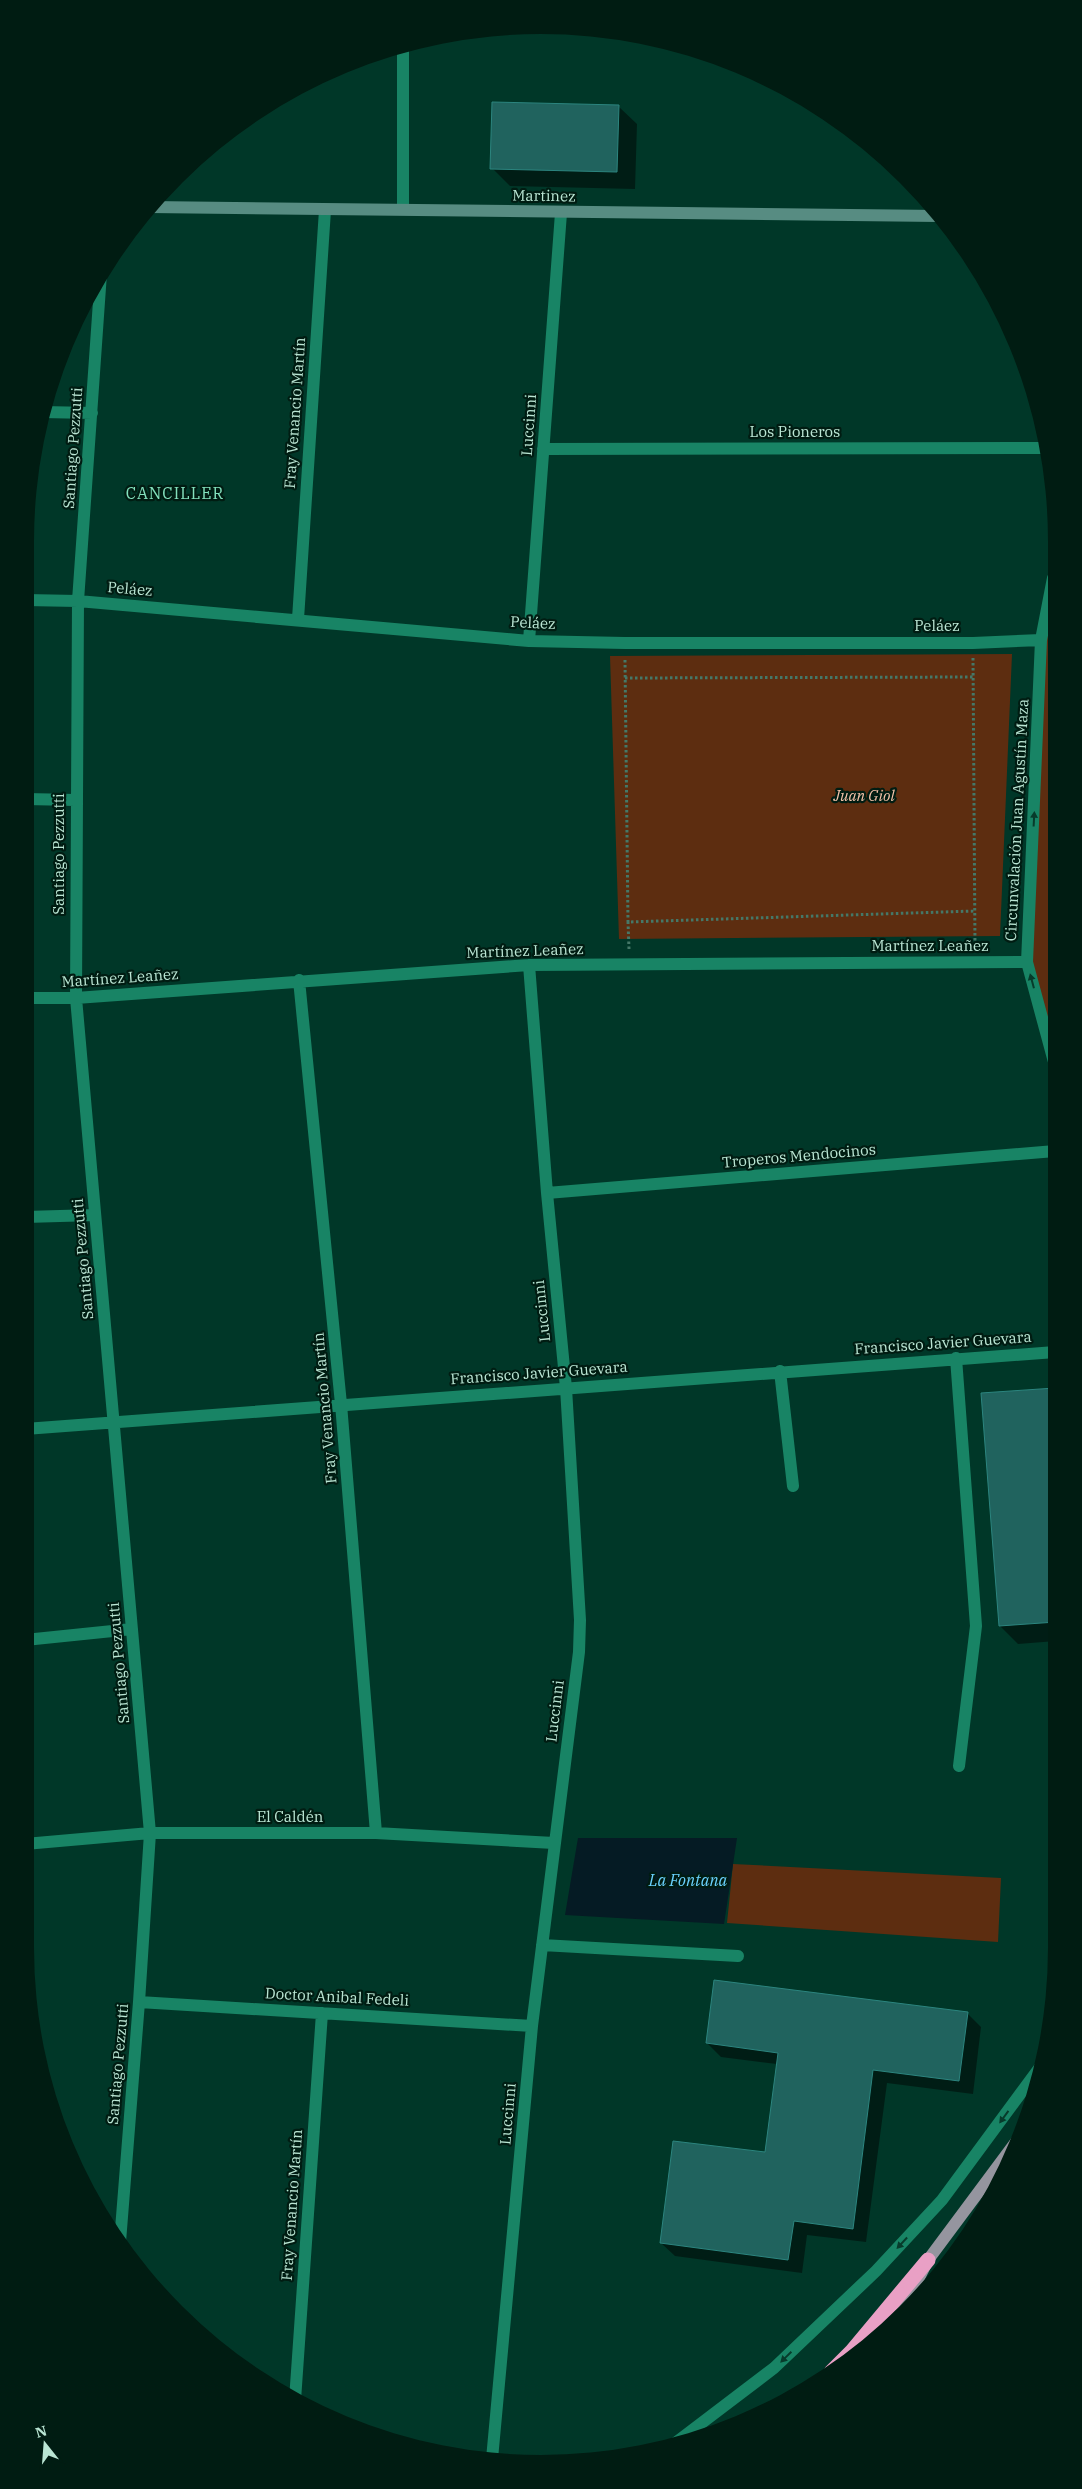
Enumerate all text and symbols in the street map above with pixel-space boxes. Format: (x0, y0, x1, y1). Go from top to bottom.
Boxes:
street label: Martinez (512, 185, 576, 206)
street label: Fray Venancio Martín (280, 336, 309, 489)
street label: Santiago Pezzutti (59, 386, 86, 509)
street label: Luccinni (517, 393, 540, 457)
street label: Los Pioneros (750, 422, 840, 441)
district label: CANCILLER (126, 483, 224, 503)
street label: Peláez (107, 577, 153, 600)
street label: Peláez (510, 612, 556, 633)
street label: Peláez (914, 616, 960, 635)
street label: Circunvalación Juan Agustín Maza (1001, 698, 1032, 942)
park label: Juan Giol (832, 786, 895, 805)
street label: Santiago Pezzutti (49, 793, 68, 915)
one-way arrow (1030, 811, 1038, 827)
street label: Martínez Leañez (871, 936, 989, 955)
street label: Martínez Leañez (466, 939, 584, 962)
street label: Martínez Leañez (61, 964, 179, 991)
one-way arrow (1028, 973, 1036, 988)
street label: Troperos Mendocinos (721, 1139, 877, 1172)
street label: Santiago Pezzutti (68, 1197, 97, 1320)
street label: Luccinni (529, 1279, 554, 1343)
street label: Francisco Javier Guevara (854, 1327, 1032, 1358)
street label: Fray Venancio Martín (308, 1331, 341, 1484)
street label: Francisco Javier Guevara (450, 1357, 628, 1388)
street label: Santiago Pezzutti (104, 1601, 133, 1724)
street label: Luccinni (541, 1679, 568, 1743)
street label: El Caldén (257, 1807, 324, 1826)
water label: La Fontana (648, 1870, 727, 1890)
street label: Doctor Anibal Fedeli (265, 1983, 410, 2010)
street label: Santiago Pezzutti (103, 2002, 132, 2125)
street label: Luccinni (495, 2082, 520, 2146)
one-way arrow (999, 2110, 1009, 2124)
street label: Fray Venancio Martín (277, 2128, 306, 2281)
one-way arrow (896, 2237, 908, 2249)
one-way arrow (780, 2351, 792, 2363)
north arrow (20, 2419, 70, 2469)
text: N (33, 2421, 49, 2442)

